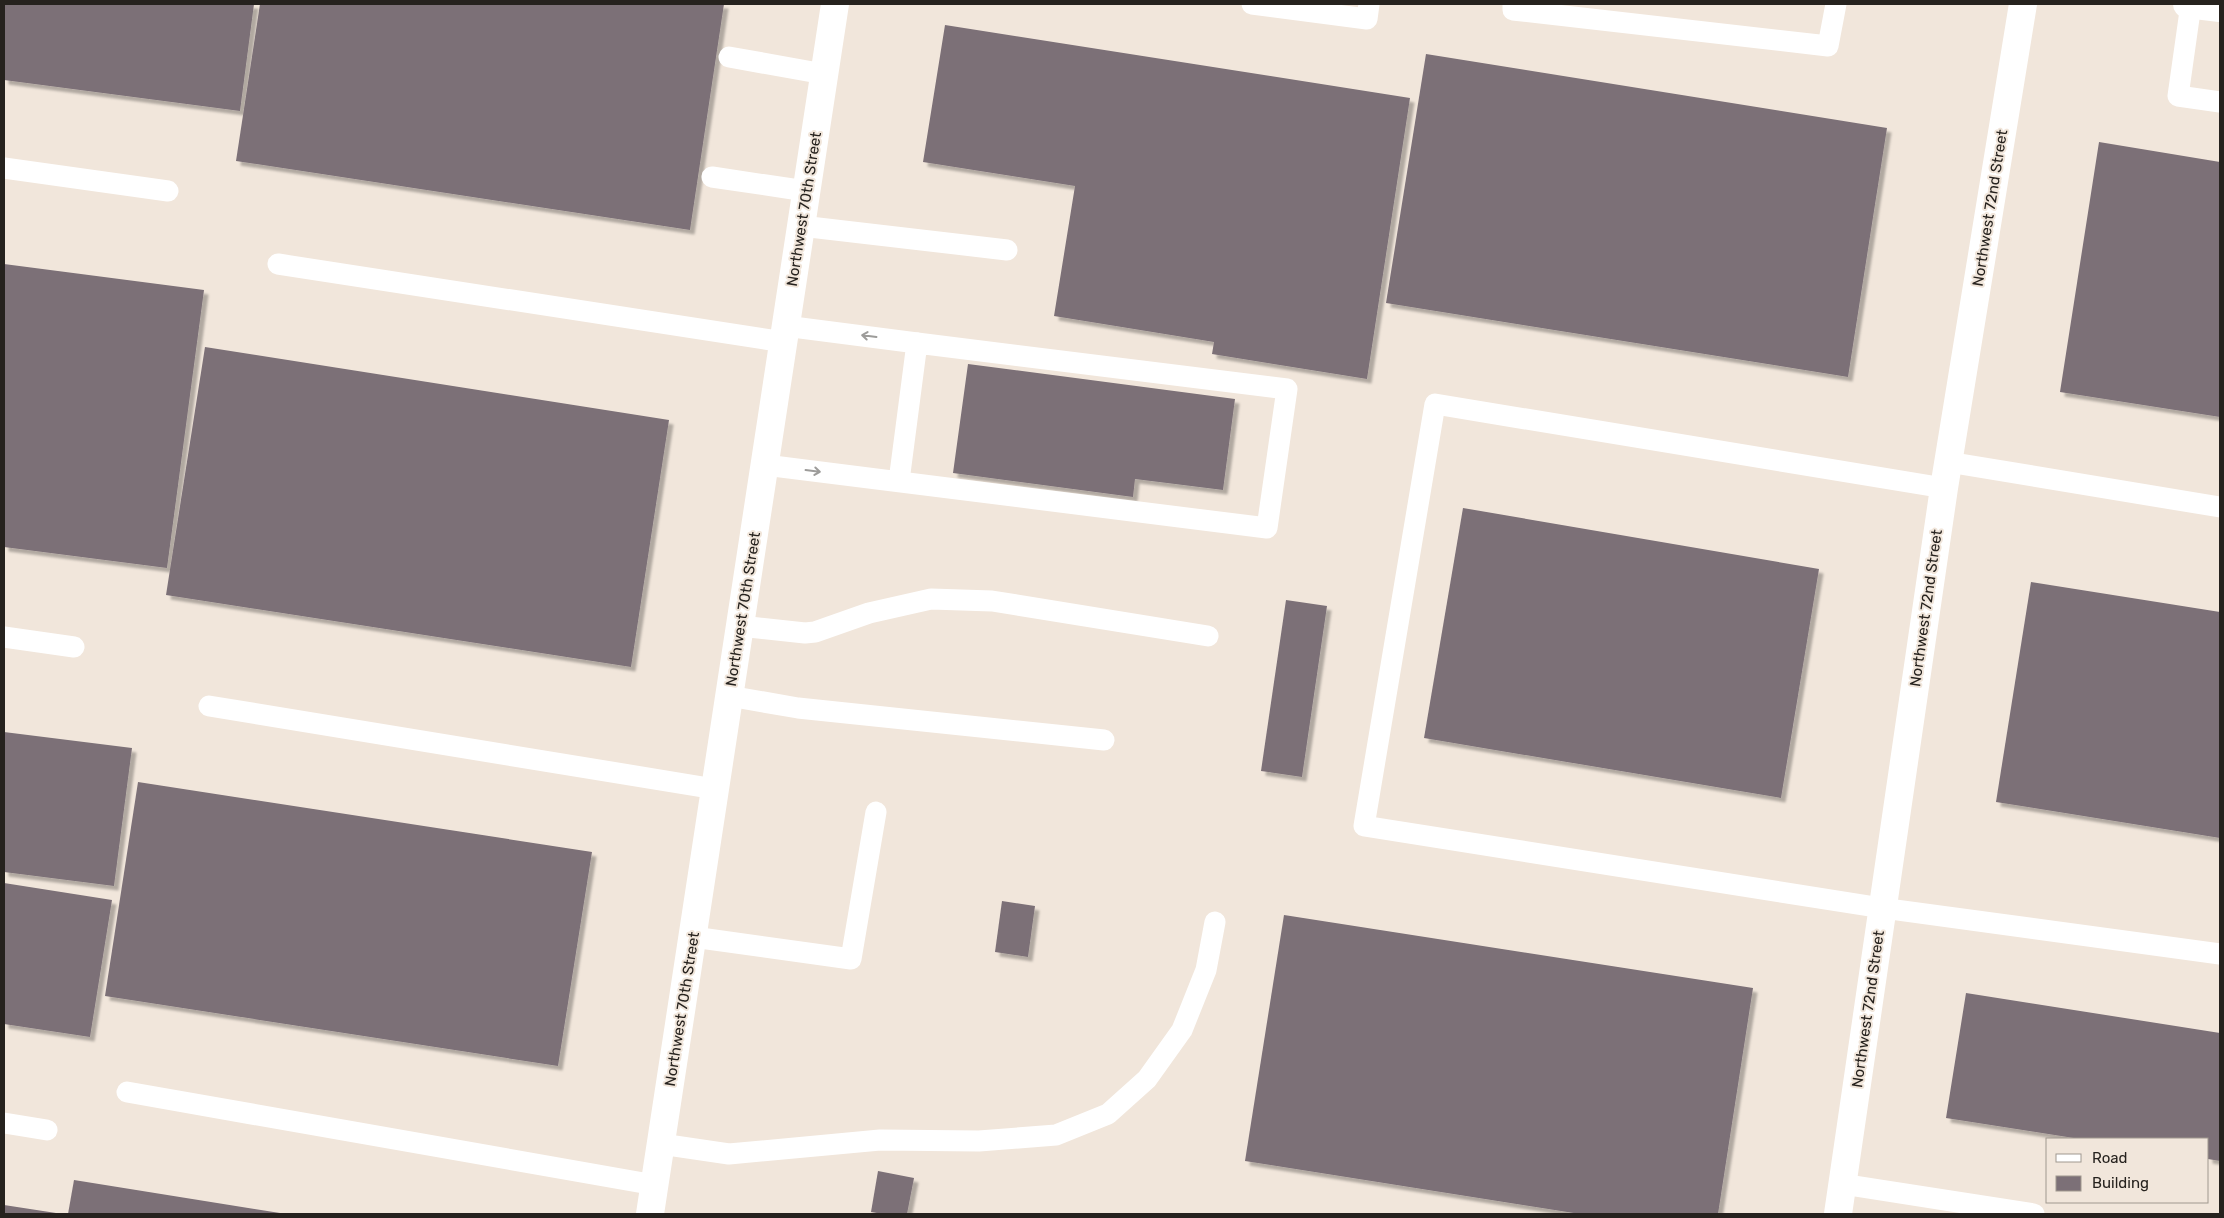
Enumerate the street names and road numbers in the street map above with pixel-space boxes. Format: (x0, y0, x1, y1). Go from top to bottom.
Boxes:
street label: Northwest 72nd Street (1969, 128, 2011, 288)
street label: Northwest 70th Street (783, 130, 825, 288)
street label: Northwest 72nd Street (1906, 528, 1946, 688)
street label: Northwest 70th Street (722, 530, 764, 688)
street label: Northwest 72nd Street (1848, 929, 1888, 1089)
street label: Northwest 70th Street (661, 930, 703, 1088)

